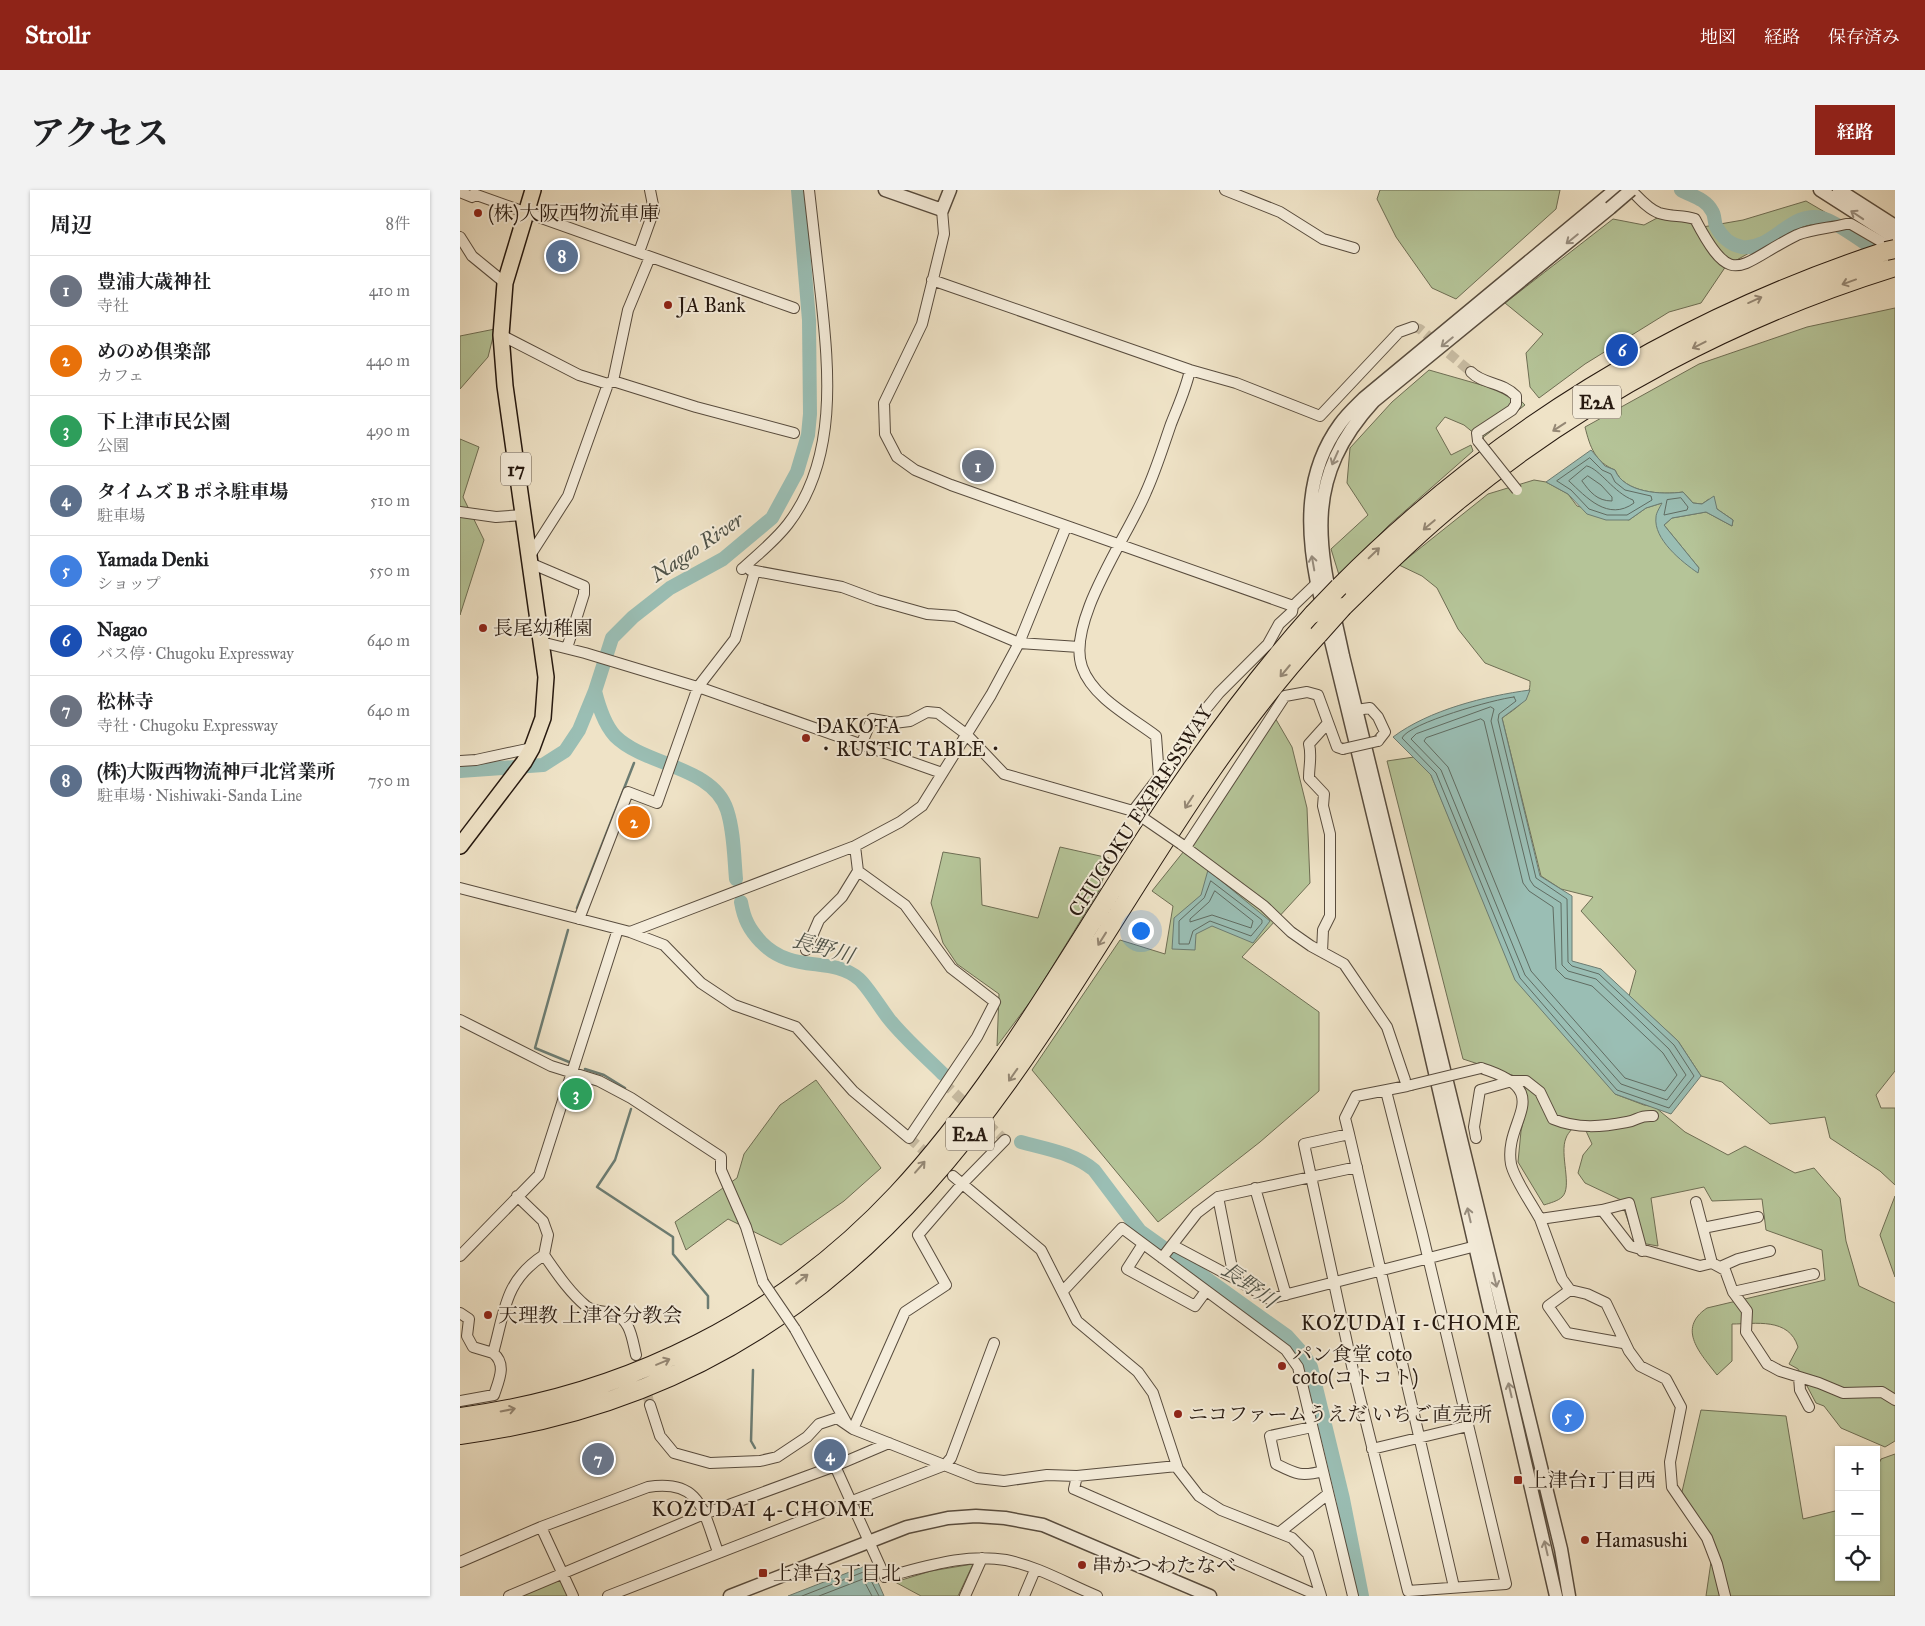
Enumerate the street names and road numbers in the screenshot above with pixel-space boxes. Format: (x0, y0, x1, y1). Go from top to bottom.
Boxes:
road number: E2A (1573, 386, 1621, 418)
road number: 17 (501, 452, 531, 486)
street label: CHUGOKU EXPRESSWAY (1063, 700, 1218, 921)
road number: E2A (946, 1118, 994, 1151)

